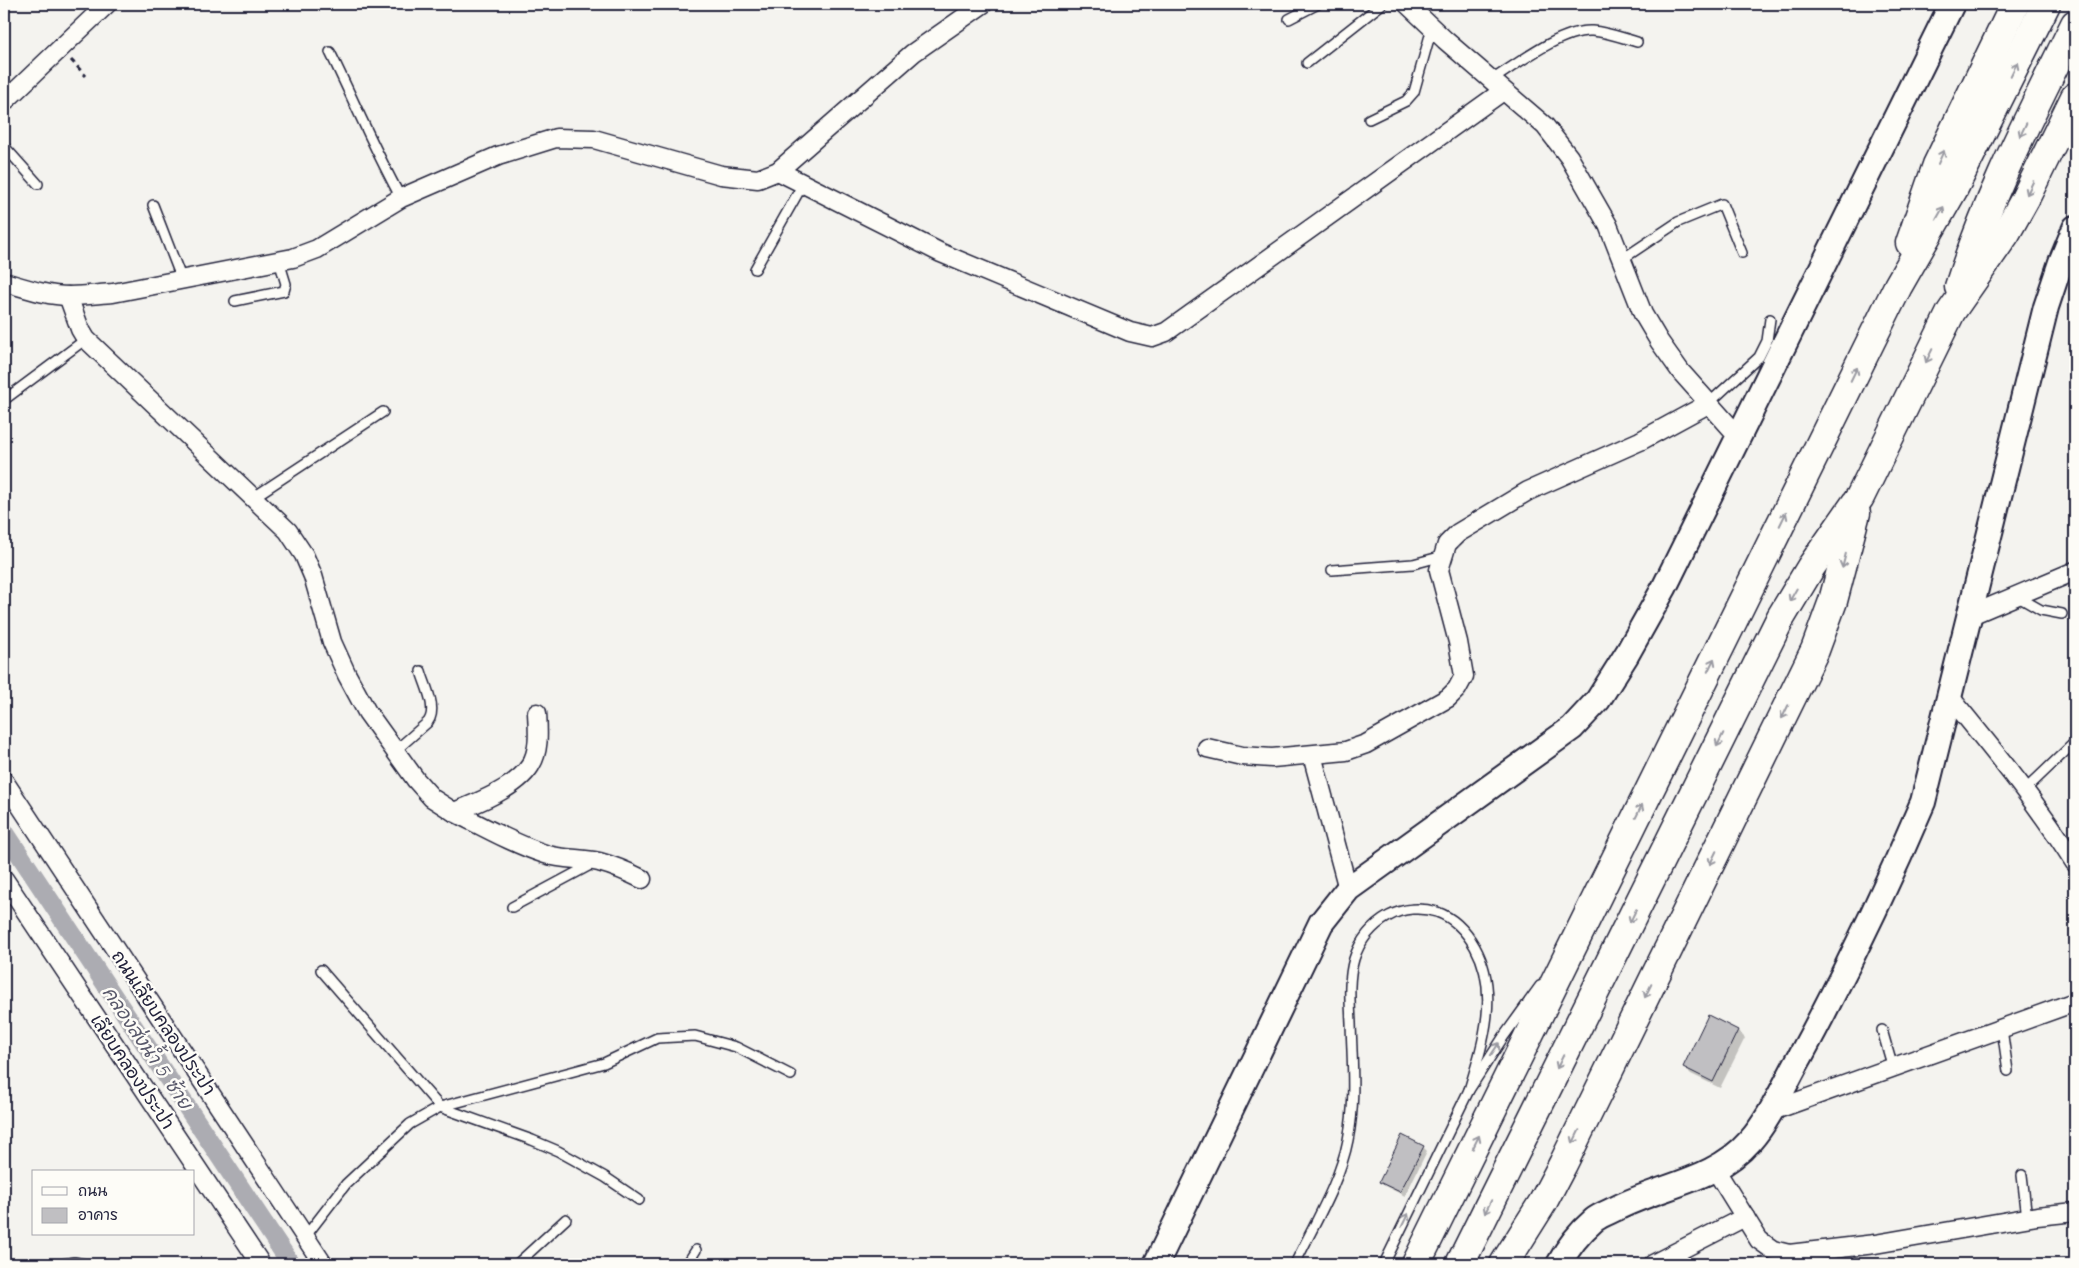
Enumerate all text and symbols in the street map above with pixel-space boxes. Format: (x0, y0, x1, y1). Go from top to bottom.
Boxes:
one-way arrow (2009, 61, 2019, 76)
one-way arrow (2018, 122, 2027, 137)
one-way arrow (1936, 150, 1946, 165)
one-way arrow (2025, 180, 2034, 195)
one-way arrow (1935, 207, 1945, 221)
one-way arrow (1924, 348, 1933, 363)
one-way arrow (1849, 366, 1859, 381)
one-way arrow (1778, 512, 1788, 527)
one-way arrow (1839, 553, 1848, 569)
one-way arrow (1788, 588, 1798, 602)
one-way arrow (1707, 658, 1716, 673)
one-way arrow (1779, 704, 1789, 719)
one-way arrow (1714, 732, 1724, 747)
one-way arrow (1635, 804, 1644, 819)
one-way arrow (1708, 850, 1717, 865)
one-way arrow (1627, 908, 1637, 923)
street label: ถนนเลียบคลองประปา (106, 946, 220, 1100)
water label: คลองส่งน้ำ 5 ซ้าย (98, 979, 203, 1115)
one-way arrow (1643, 983, 1652, 998)
street label: เลียบคลองประปา (86, 1010, 178, 1134)
one-way arrow (1490, 1042, 1500, 1056)
one-way arrow (1555, 1054, 1564, 1069)
one-way arrow (1571, 1129, 1581, 1144)
one-way arrow (1472, 1135, 1482, 1150)
legend (32, 1170, 195, 1236)
text: ถนน (78, 1182, 107, 1200)
one-way arrow (1483, 1200, 1493, 1215)
text: อาคาร (78, 1206, 118, 1224)
one-way arrow (1400, 1213, 1410, 1228)

